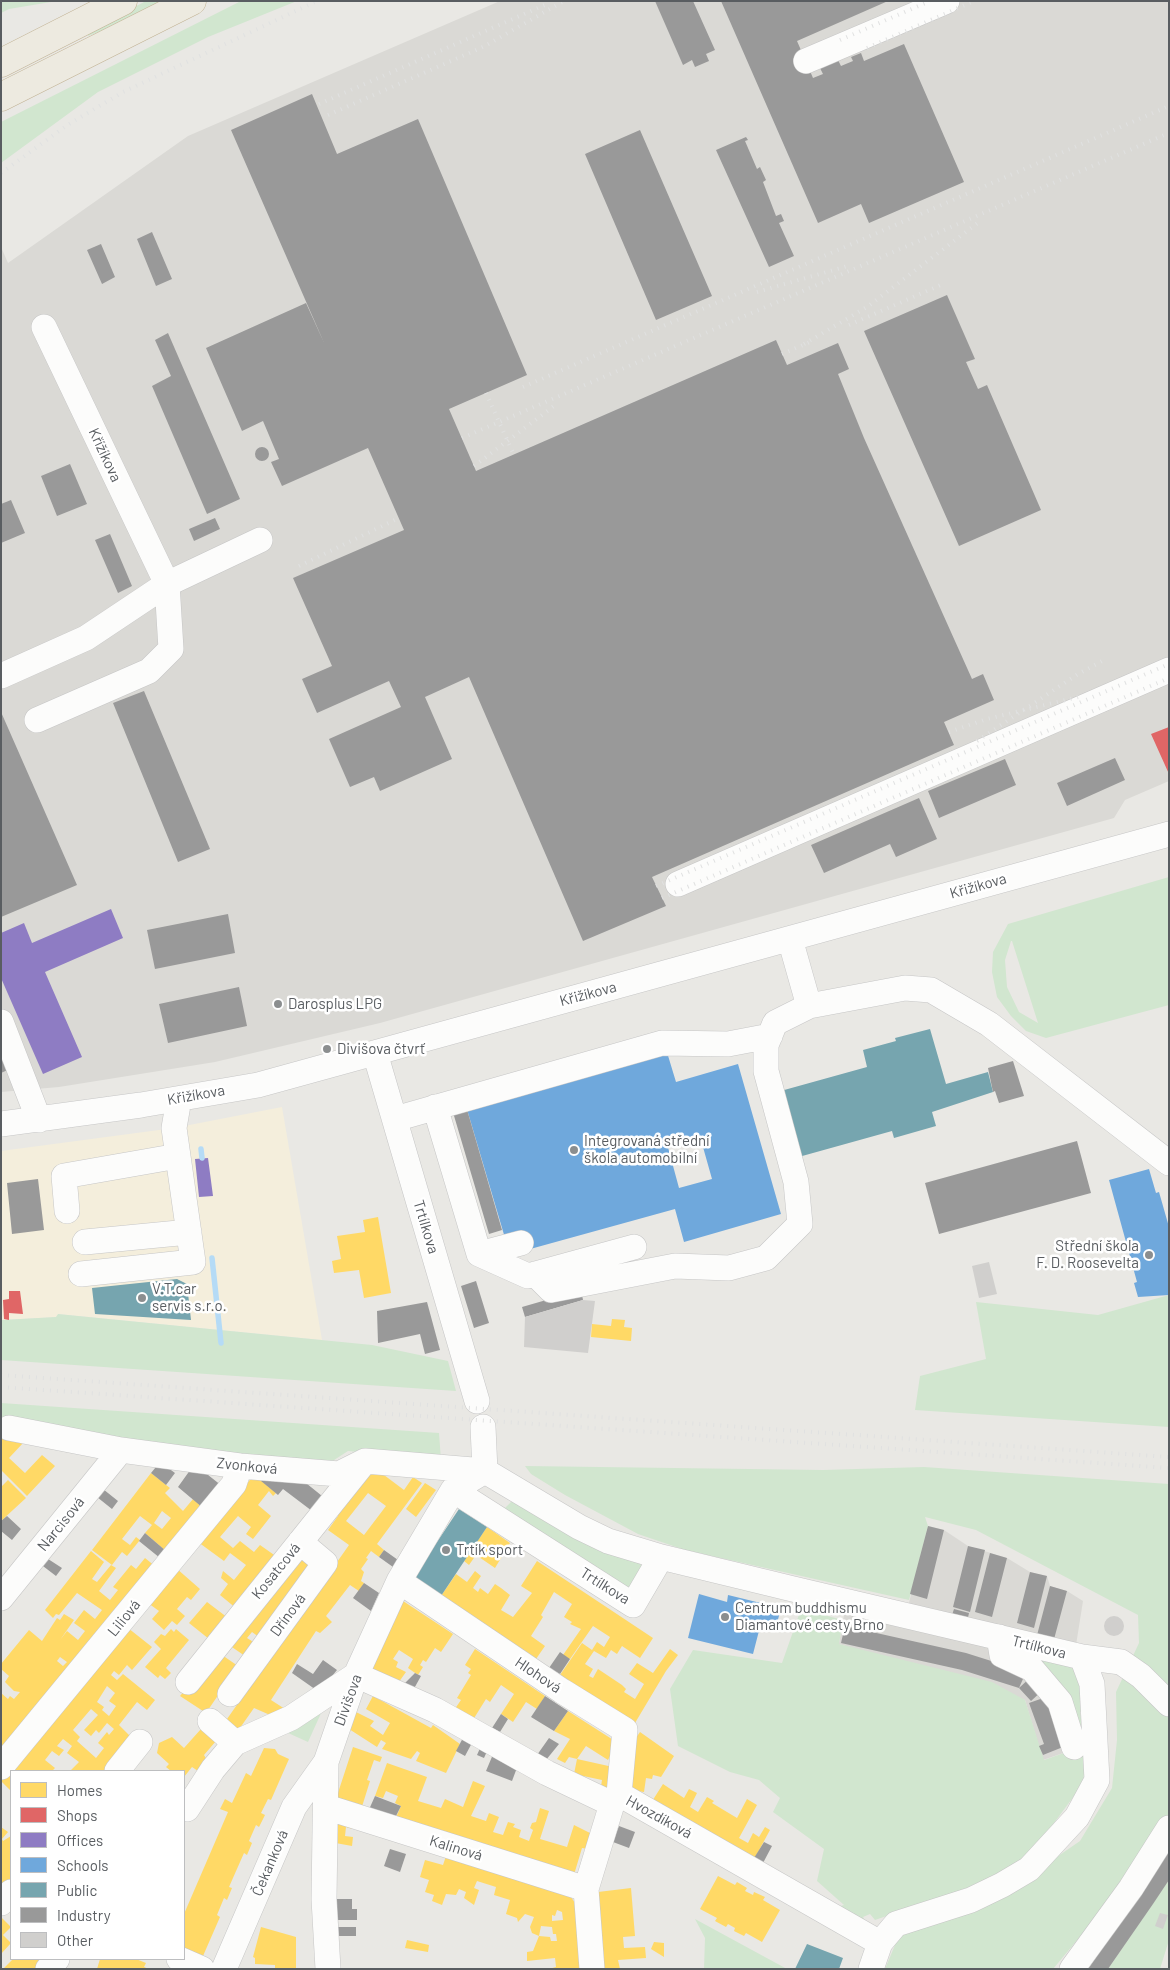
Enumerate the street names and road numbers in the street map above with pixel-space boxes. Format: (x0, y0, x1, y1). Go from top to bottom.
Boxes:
street label: Křížíkova (85, 425, 125, 485)
street label: Křižíkova (948, 869, 1008, 903)
street label: Křižíkova (558, 978, 618, 1010)
street label: Křižíkova (166, 1081, 226, 1109)
street label: Trtílkova (409, 1198, 443, 1256)
street label: Zvonková (216, 1454, 278, 1478)
street label: Narcisová (34, 1493, 88, 1555)
street label: Kosatcová (248, 1539, 304, 1603)
street label: Trtílkova (577, 1564, 633, 1608)
street label: Dřínová (267, 1590, 309, 1640)
street label: Liliová (104, 1596, 144, 1640)
street label: Trtílkova (1010, 1632, 1068, 1662)
street label: Hlohová (511, 1653, 565, 1697)
street label: Divišova (330, 1672, 366, 1728)
street label: Hvozdíková (623, 1792, 695, 1842)
street label: Čekanková (248, 1827, 292, 1899)
street label: Kalinová (427, 1831, 485, 1865)

